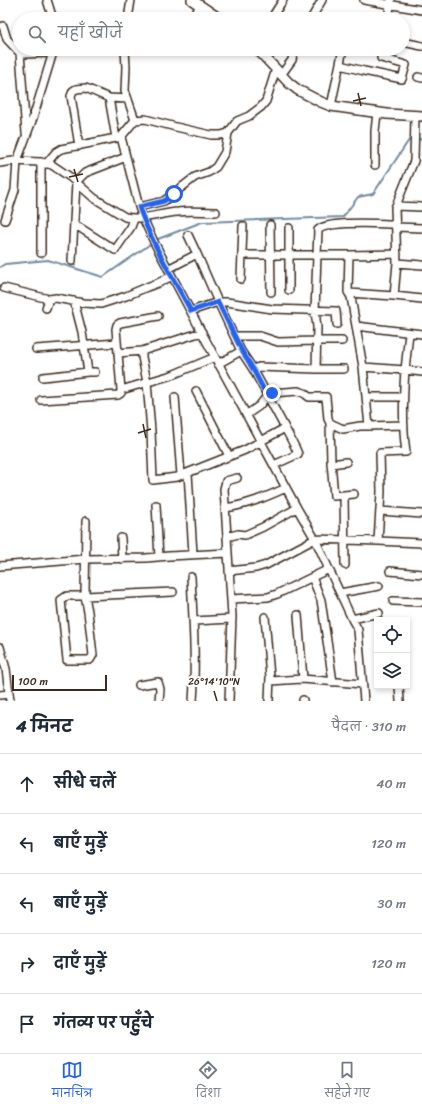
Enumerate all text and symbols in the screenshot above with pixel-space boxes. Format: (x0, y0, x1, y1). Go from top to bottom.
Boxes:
search box (12, 12, 410, 56)
text: यहाँ खोजें (58, 20, 123, 46)
icon: search (26, 23, 48, 45)
route start (165, 185, 183, 203)
route end (263, 384, 281, 402)
map controls (374, 617, 410, 689)
button: locate (374, 617, 410, 653)
button: layers (374, 653, 410, 689)
text: 100 m (18, 672, 48, 691)
scale bar (12, 673, 107, 692)
text: 26°14'10"N (188, 673, 240, 691)
text: 4 मिनट (16, 711, 72, 741)
text: पैदल · 310 m (331, 715, 406, 738)
text: सीधे चलें (54, 770, 115, 796)
text: 40 m (376, 772, 406, 795)
icon: ahead (16, 773, 38, 795)
text: बाएँ मुड़ें (54, 830, 107, 856)
text: 120 m (371, 832, 406, 855)
icon: left (16, 833, 38, 855)
text: बाएँ मुड़ें (54, 890, 107, 916)
text: 30 m (377, 892, 406, 915)
icon: left (16, 893, 38, 915)
text: दाएँ मुड़ें (54, 950, 106, 976)
text: 120 m (371, 952, 406, 975)
icon: right (16, 953, 38, 975)
text: गंतव्य पर पहुँचे (54, 1010, 153, 1036)
icon: arrive (16, 1013, 38, 1035)
tab: मानचित्र (52, 1059, 92, 1105)
tab: दिशा (196, 1059, 221, 1105)
tab: सहेजे गए (324, 1059, 370, 1105)

